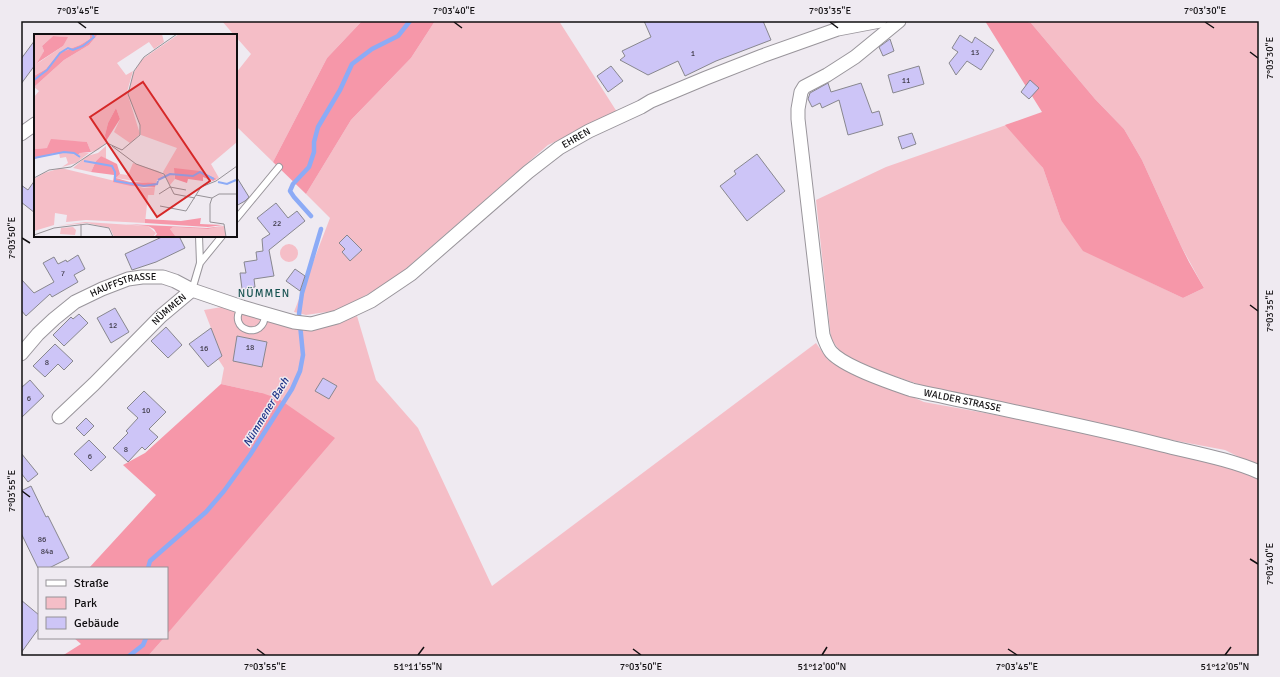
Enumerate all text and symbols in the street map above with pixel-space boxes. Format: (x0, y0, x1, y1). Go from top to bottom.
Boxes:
text: 7°03'45"E (57, 5, 99, 17)
text: 7°03'40"E (433, 5, 475, 17)
text: 7°03'35"E (809, 5, 851, 17)
text: 7°03'30"E (1184, 5, 1226, 17)
inset map (34, 34, 237, 237)
text: 7°03'30"E (1264, 37, 1276, 79)
house number: 13 (971, 47, 979, 57)
house number: 1 (691, 48, 695, 58)
house number: 11 (902, 75, 910, 85)
street label: EHREN (560, 125, 593, 151)
text: 7°03'50"E (6, 217, 18, 259)
house number: 22 (273, 218, 281, 228)
house number: 7 (61, 268, 65, 278)
street label: HAUFFSTRASSE (88, 271, 157, 300)
district label: NÜMMEN (238, 286, 290, 300)
text: 7°03'35"E (1264, 290, 1276, 332)
street label: NÜMMEN (149, 291, 189, 328)
house number: 12 (109, 320, 117, 330)
house number: 18 (246, 342, 254, 352)
house number: 16 (200, 343, 208, 353)
house number: 8 (45, 357, 49, 367)
water label: Nümmener Bach (240, 374, 292, 449)
street label: WALDER STRASSE (922, 387, 1003, 415)
house number: 6 (27, 393, 31, 403)
house number: 10 (142, 405, 150, 415)
house number: 8 (124, 444, 128, 454)
house number: 6 (88, 451, 92, 461)
text: 7°03'55"E (6, 470, 18, 512)
house number: 86 (38, 534, 46, 544)
text: 7°03'40"E (1264, 543, 1276, 585)
house number: 84a (41, 546, 53, 556)
legend (38, 567, 168, 639)
text: Straße (74, 576, 109, 591)
text: Park (74, 596, 97, 611)
text: Gebäude (74, 616, 119, 631)
text: 7°03'55"E (244, 661, 286, 673)
text: 51°11'55"N (394, 661, 442, 673)
text: 7°03'50"E (620, 661, 662, 673)
text: 51°12'00"N (798, 661, 846, 673)
text: 7°03'45"E (996, 661, 1038, 673)
text: 51°12'05"N (1201, 661, 1249, 673)

